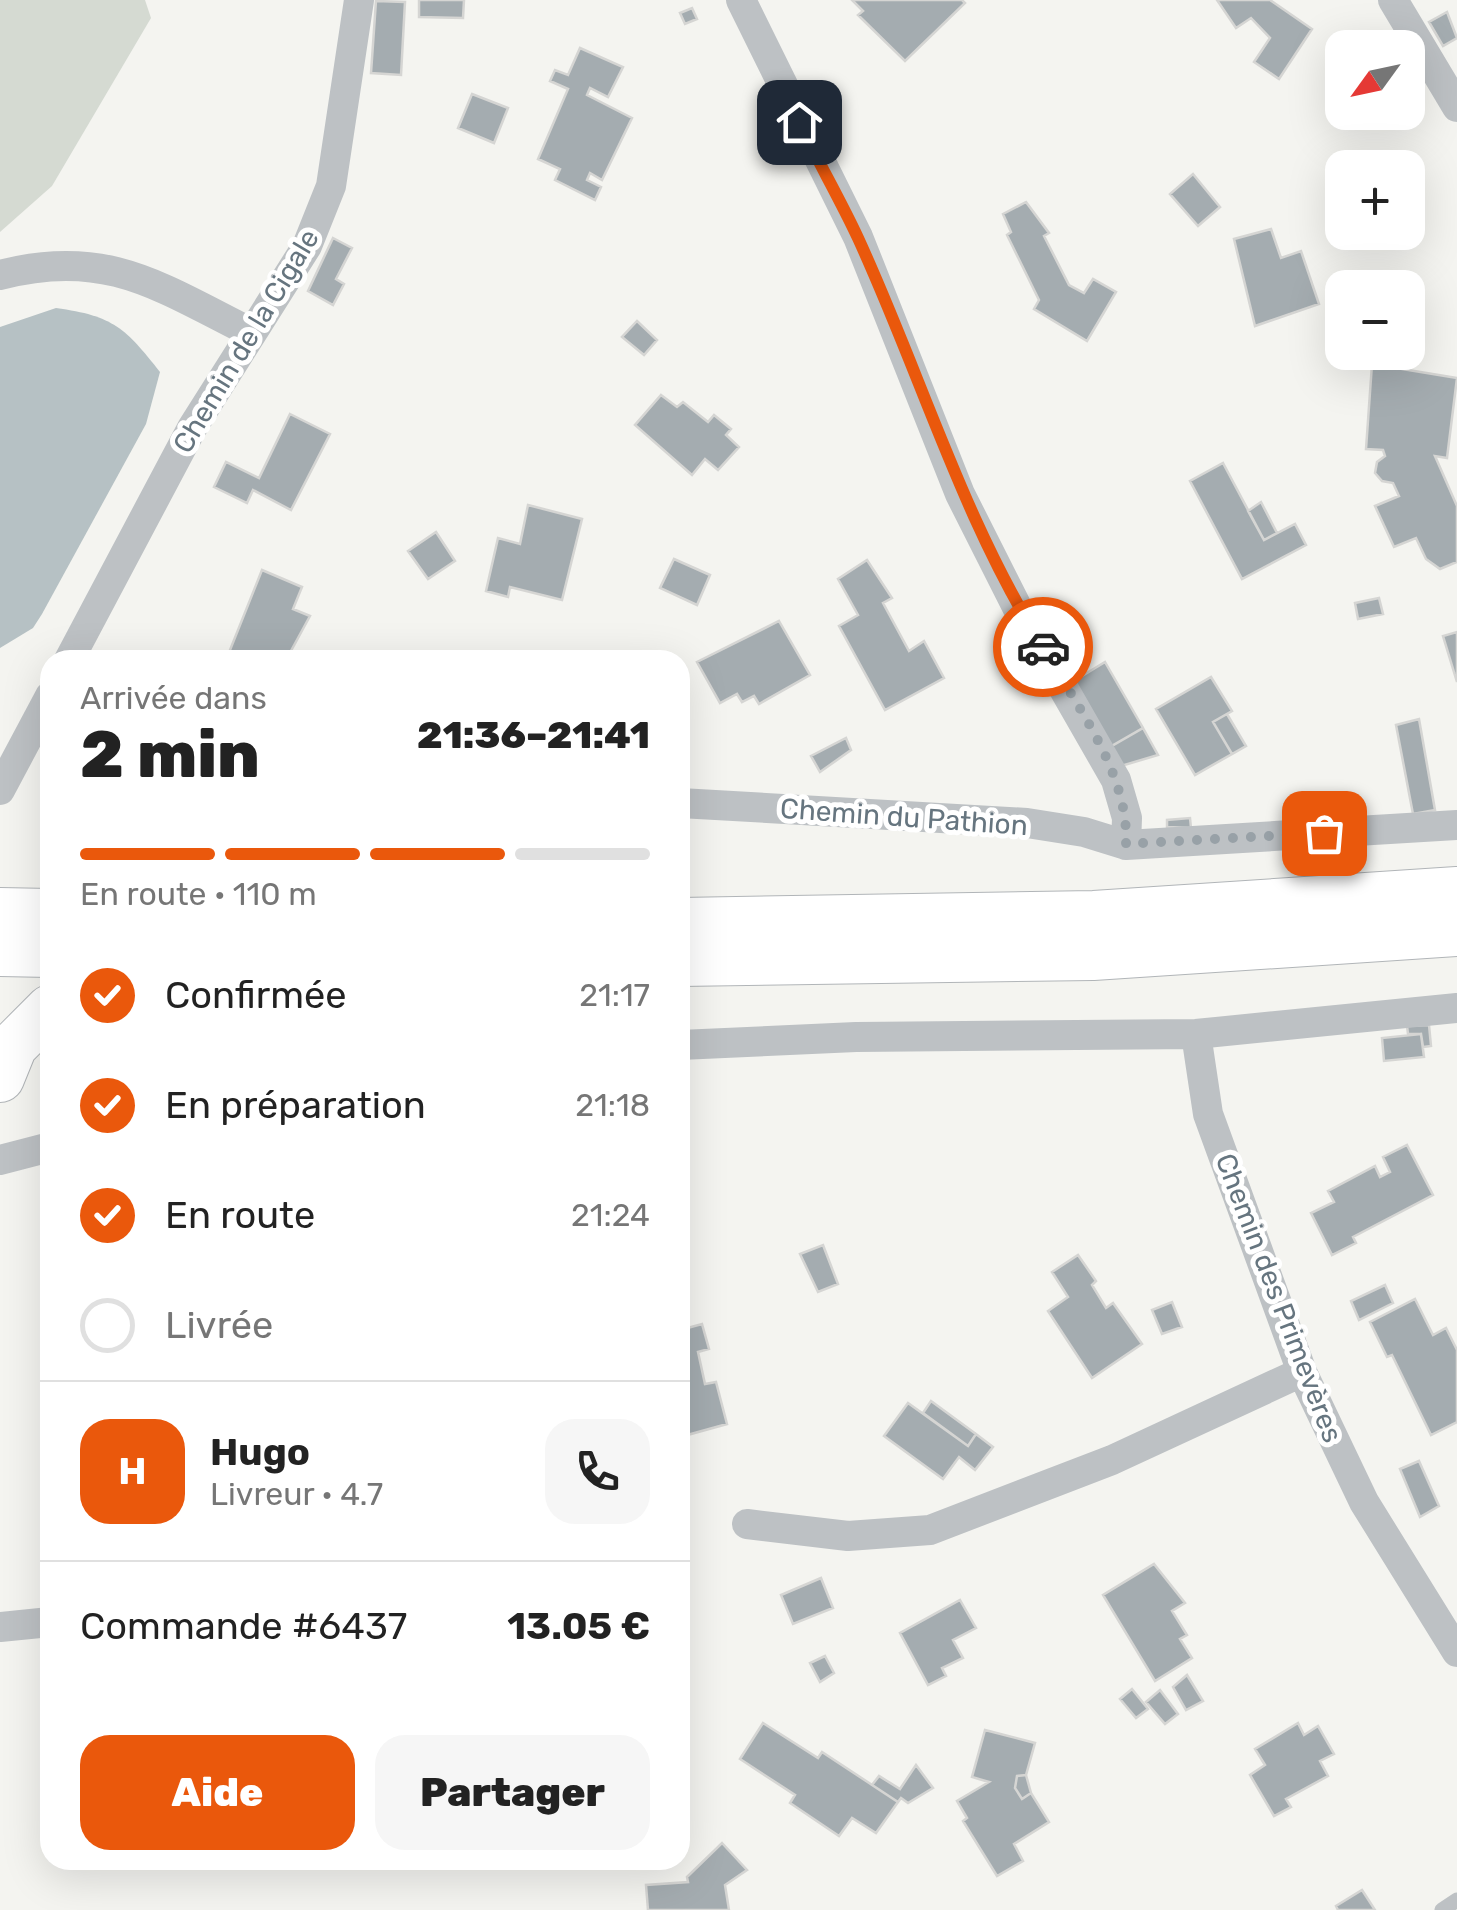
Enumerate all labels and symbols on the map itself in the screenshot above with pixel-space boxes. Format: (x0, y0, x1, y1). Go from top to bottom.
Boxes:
north arrow (1325, 30, 1425, 130)
pin (757, 80, 842, 165)
street label: Chemin de la Cigale (166, 223, 326, 459)
courier (993, 597, 1093, 697)
pin (1282, 791, 1367, 876)
street label: Chemin du Pathion (779, 792, 1029, 842)
street label: Chemin des Primevères (1209, 1149, 1349, 1447)

